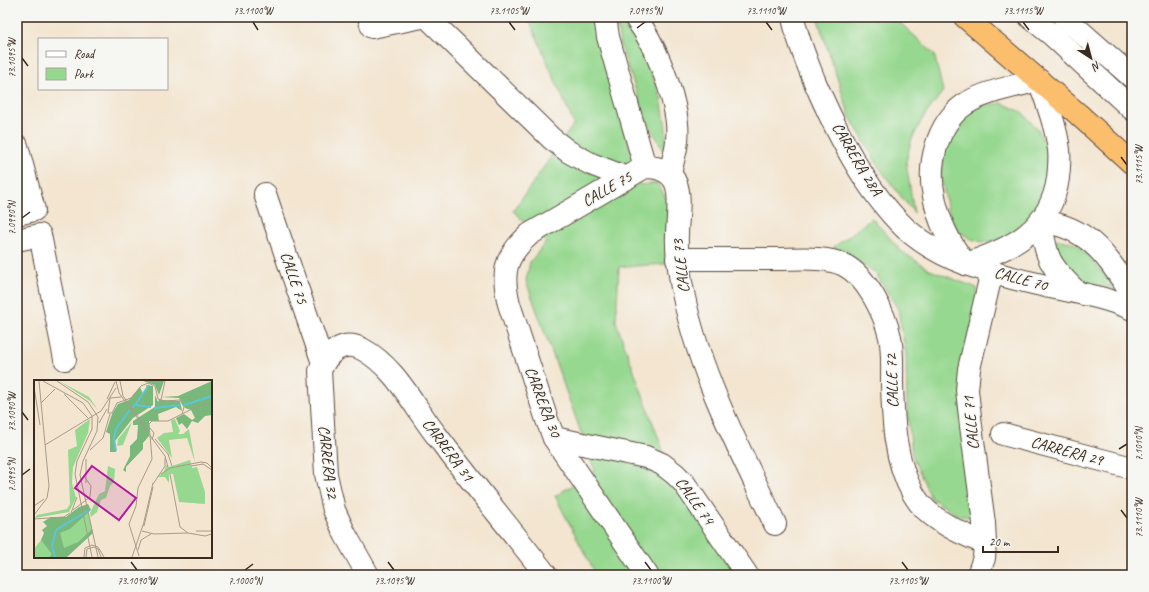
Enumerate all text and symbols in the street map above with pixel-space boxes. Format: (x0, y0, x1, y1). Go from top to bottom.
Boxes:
text: 73.1100°W (233, 4, 274, 17)
text: 73.1105°W (489, 4, 530, 17)
text: 7.0995°N (628, 4, 664, 17)
text: 73.1110°W (746, 4, 787, 17)
text: 73.1115°W (1003, 4, 1044, 17)
text: 73.1095°W (5, 37, 18, 78)
legend (38, 38, 168, 90)
north arrow (1071, 38, 1111, 78)
text: Road (74, 46, 96, 62)
text: N (1088, 58, 1104, 75)
text: Park (74, 66, 95, 82)
street label: CARRERA 28A (827, 119, 887, 200)
text: 73.1115°W (1132, 144, 1145, 185)
street label: CALLE 75 (579, 166, 636, 211)
text: 7.0990°N (5, 199, 18, 235)
street label: CALLE 73 (668, 236, 694, 294)
street label: CALLE 75 (276, 249, 313, 308)
street label: CALLE 70 (992, 262, 1051, 296)
street label: CALLE 72 (881, 352, 903, 408)
street label: CARRERA 30 (520, 364, 566, 442)
inset map (34, 380, 212, 558)
text: 73.1090°W (5, 391, 18, 432)
street label: CALLE 71 (958, 394, 984, 451)
street label: CARRERA 31 (418, 415, 479, 486)
street label: CARRERA 32 (314, 424, 343, 502)
text: 7.1010°N (1132, 425, 1145, 461)
street label: CARRERA 29 (1029, 432, 1107, 471)
text: 7.0995°N (5, 456, 18, 492)
street label: CALLE 74 (671, 473, 720, 530)
text: 73.1110°W (1132, 497, 1145, 538)
scale bar (983, 528, 1058, 554)
text: 20 m (989, 534, 1011, 550)
text: 73.1090°W (117, 574, 158, 587)
text: 7.1000°N (228, 574, 264, 587)
text: 73.1095°W (374, 574, 415, 587)
text: 73.1100°W (631, 574, 672, 587)
text: 73.1105°W (888, 574, 929, 587)

